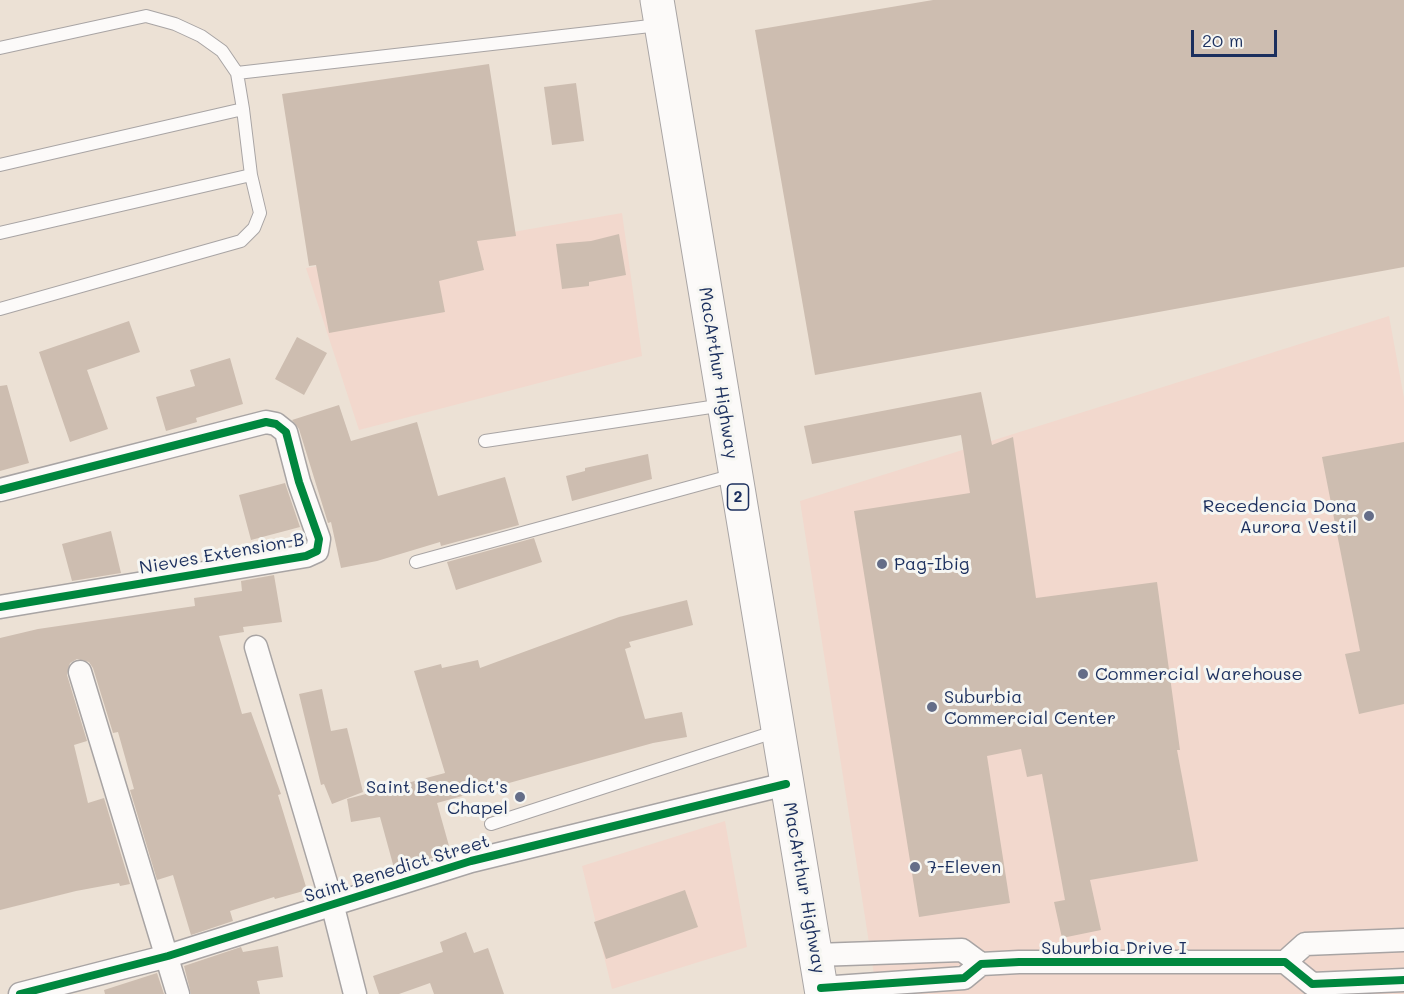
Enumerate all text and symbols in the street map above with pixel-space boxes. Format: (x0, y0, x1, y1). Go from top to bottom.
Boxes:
scale bar (1194, 18, 1280, 56)
text: 20 m (1202, 28, 1243, 52)
street label: MacArthur Highway (694, 285, 742, 461)
road number: 2 (728, 484, 748, 510)
place label: Recedencia Dona Aurora Vestil (1203, 495, 1357, 538)
marker: Recedencia Dona Aurora Vestil (1362, 509, 1376, 523)
street label: Nieves Extension-B (138, 529, 306, 579)
place label: Pag-Ibig (894, 553, 970, 575)
marker: Pag-Ibig (875, 557, 889, 571)
place label: Commercial Warehouse (1095, 663, 1303, 685)
marker: Commercial Warehouse (1076, 667, 1090, 681)
place label: Suburbia Commercial Center (944, 686, 1116, 728)
marker: Suburbia Commercial Center (925, 700, 939, 714)
place label: Saint Benedict's Chapel (366, 776, 508, 818)
marker: Saint Benedict's Chapel (513, 790, 527, 804)
street label: MacArthur Highway (778, 801, 830, 975)
street label: Saint Benedict Street (302, 831, 492, 907)
place label: 7-Eleven (927, 856, 1001, 878)
marker: 7-Eleven (908, 860, 922, 874)
street label: Suburbia Drive I (1041, 937, 1187, 959)

